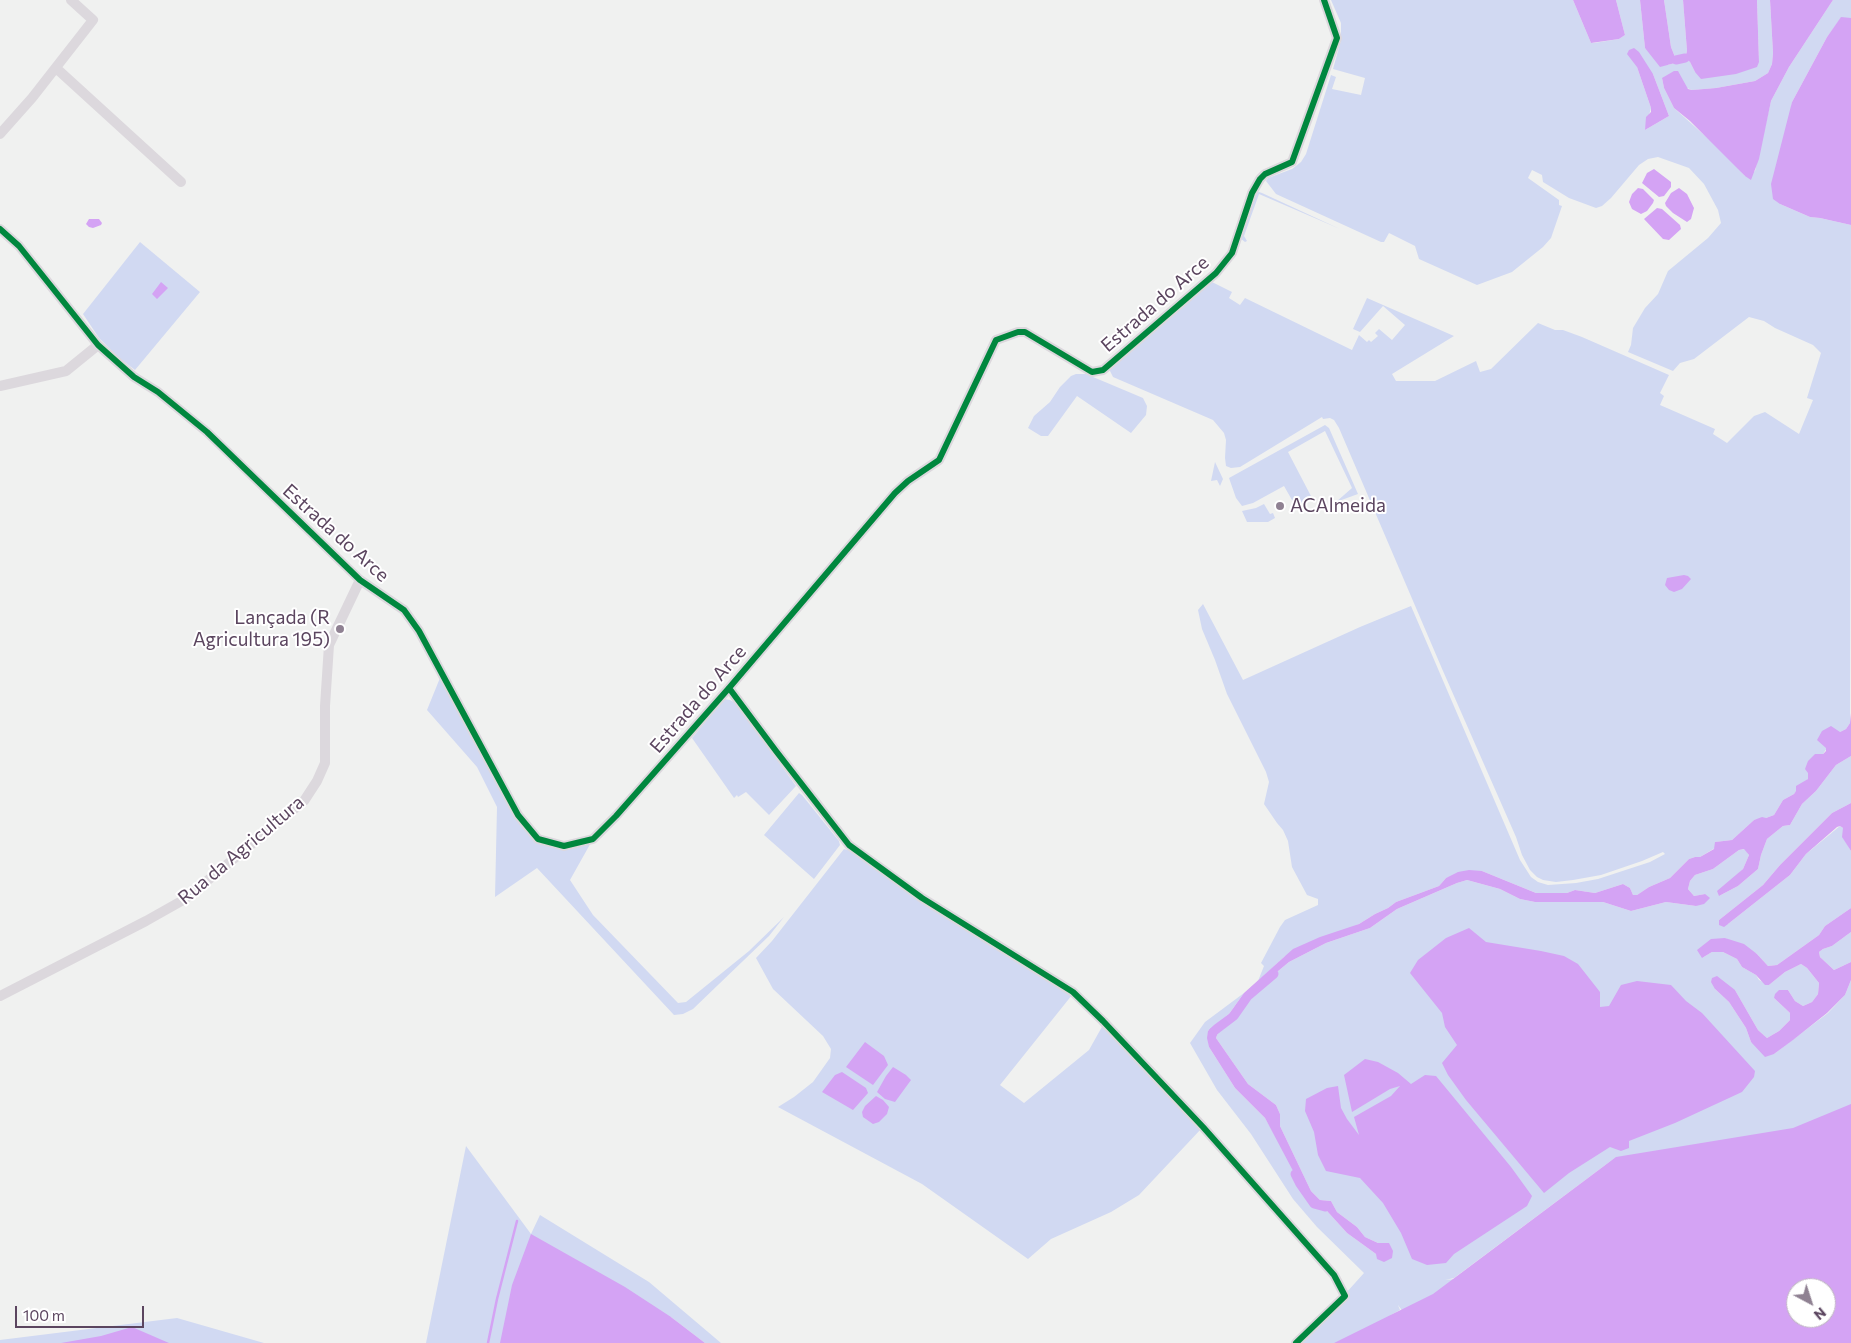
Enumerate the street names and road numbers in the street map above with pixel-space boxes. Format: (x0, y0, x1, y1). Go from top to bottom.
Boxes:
street label: Estrada do Arce (1096, 251, 1214, 357)
street label: Estrada do Arce (278, 479, 394, 587)
street label: Estrada do Arce (645, 640, 751, 758)
street label: Rua da Agricultura (173, 791, 309, 909)

